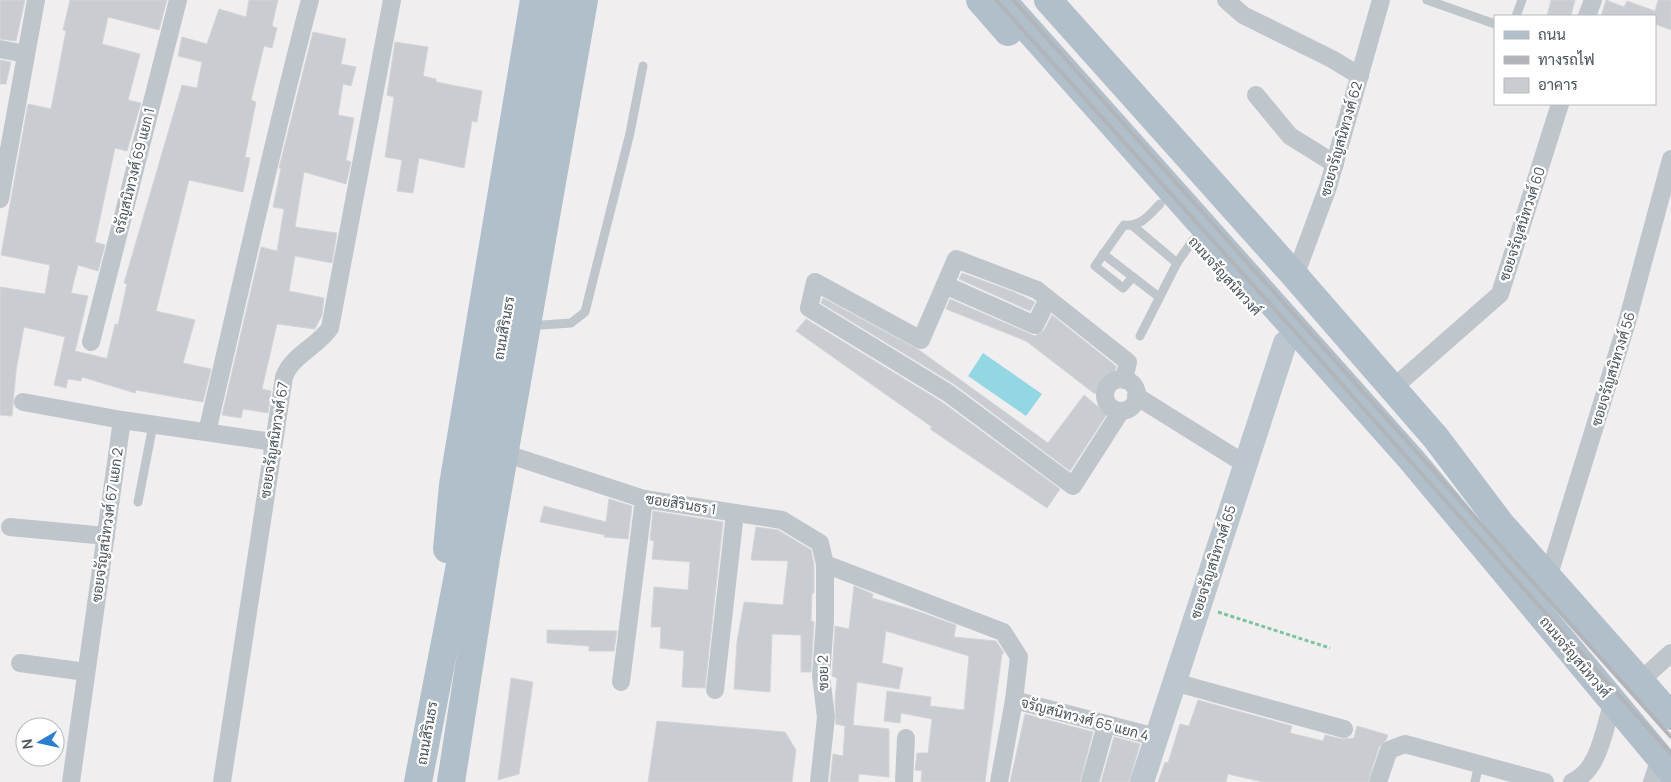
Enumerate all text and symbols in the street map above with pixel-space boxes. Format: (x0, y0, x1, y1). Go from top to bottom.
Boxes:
legend (1494, 15, 1656, 105)
text: ถนน (1538, 24, 1566, 45)
text: ทางรถไฟ (1538, 49, 1595, 70)
text: อาคาร (1538, 74, 1578, 95)
street label: ซอยจรัญสนิทวงศ์ 62 (1315, 79, 1366, 199)
street label: จรัญสนิทวงศ์ 69 แยก 1 (109, 106, 158, 236)
street label: ซอยจรัญสนิทวงศ์ 60 (1494, 164, 1549, 283)
street label: ถนนจรัญสนิทวงศ์ (1185, 232, 1266, 319)
street label: ถนนสิรินธร (489, 294, 518, 361)
street label: ซอยจรัญสนิทวงศ์ 56 (1586, 309, 1639, 428)
street label: ซอยจรัญสนิทวงศ์ 67 (255, 380, 292, 500)
street label: ซอยจรัญสนิทวงศ์ 67 แยก 2 (86, 447, 127, 603)
street label: ซอยสิรินธร 1 (644, 489, 718, 518)
street label: ซอยจรัญสนิทวงศ์ 65 (1185, 502, 1240, 621)
street label: ถนนจรัญสนิทวงศ์ (1536, 612, 1615, 701)
street label: ซอย 2 (813, 655, 832, 691)
street label: จรัญสนิทวงศ์ 65 แยก 4 (1019, 692, 1151, 745)
street label: ถนนสิรินธร (412, 699, 441, 766)
north arrow (15, 717, 65, 767)
text: N (16, 738, 37, 751)

